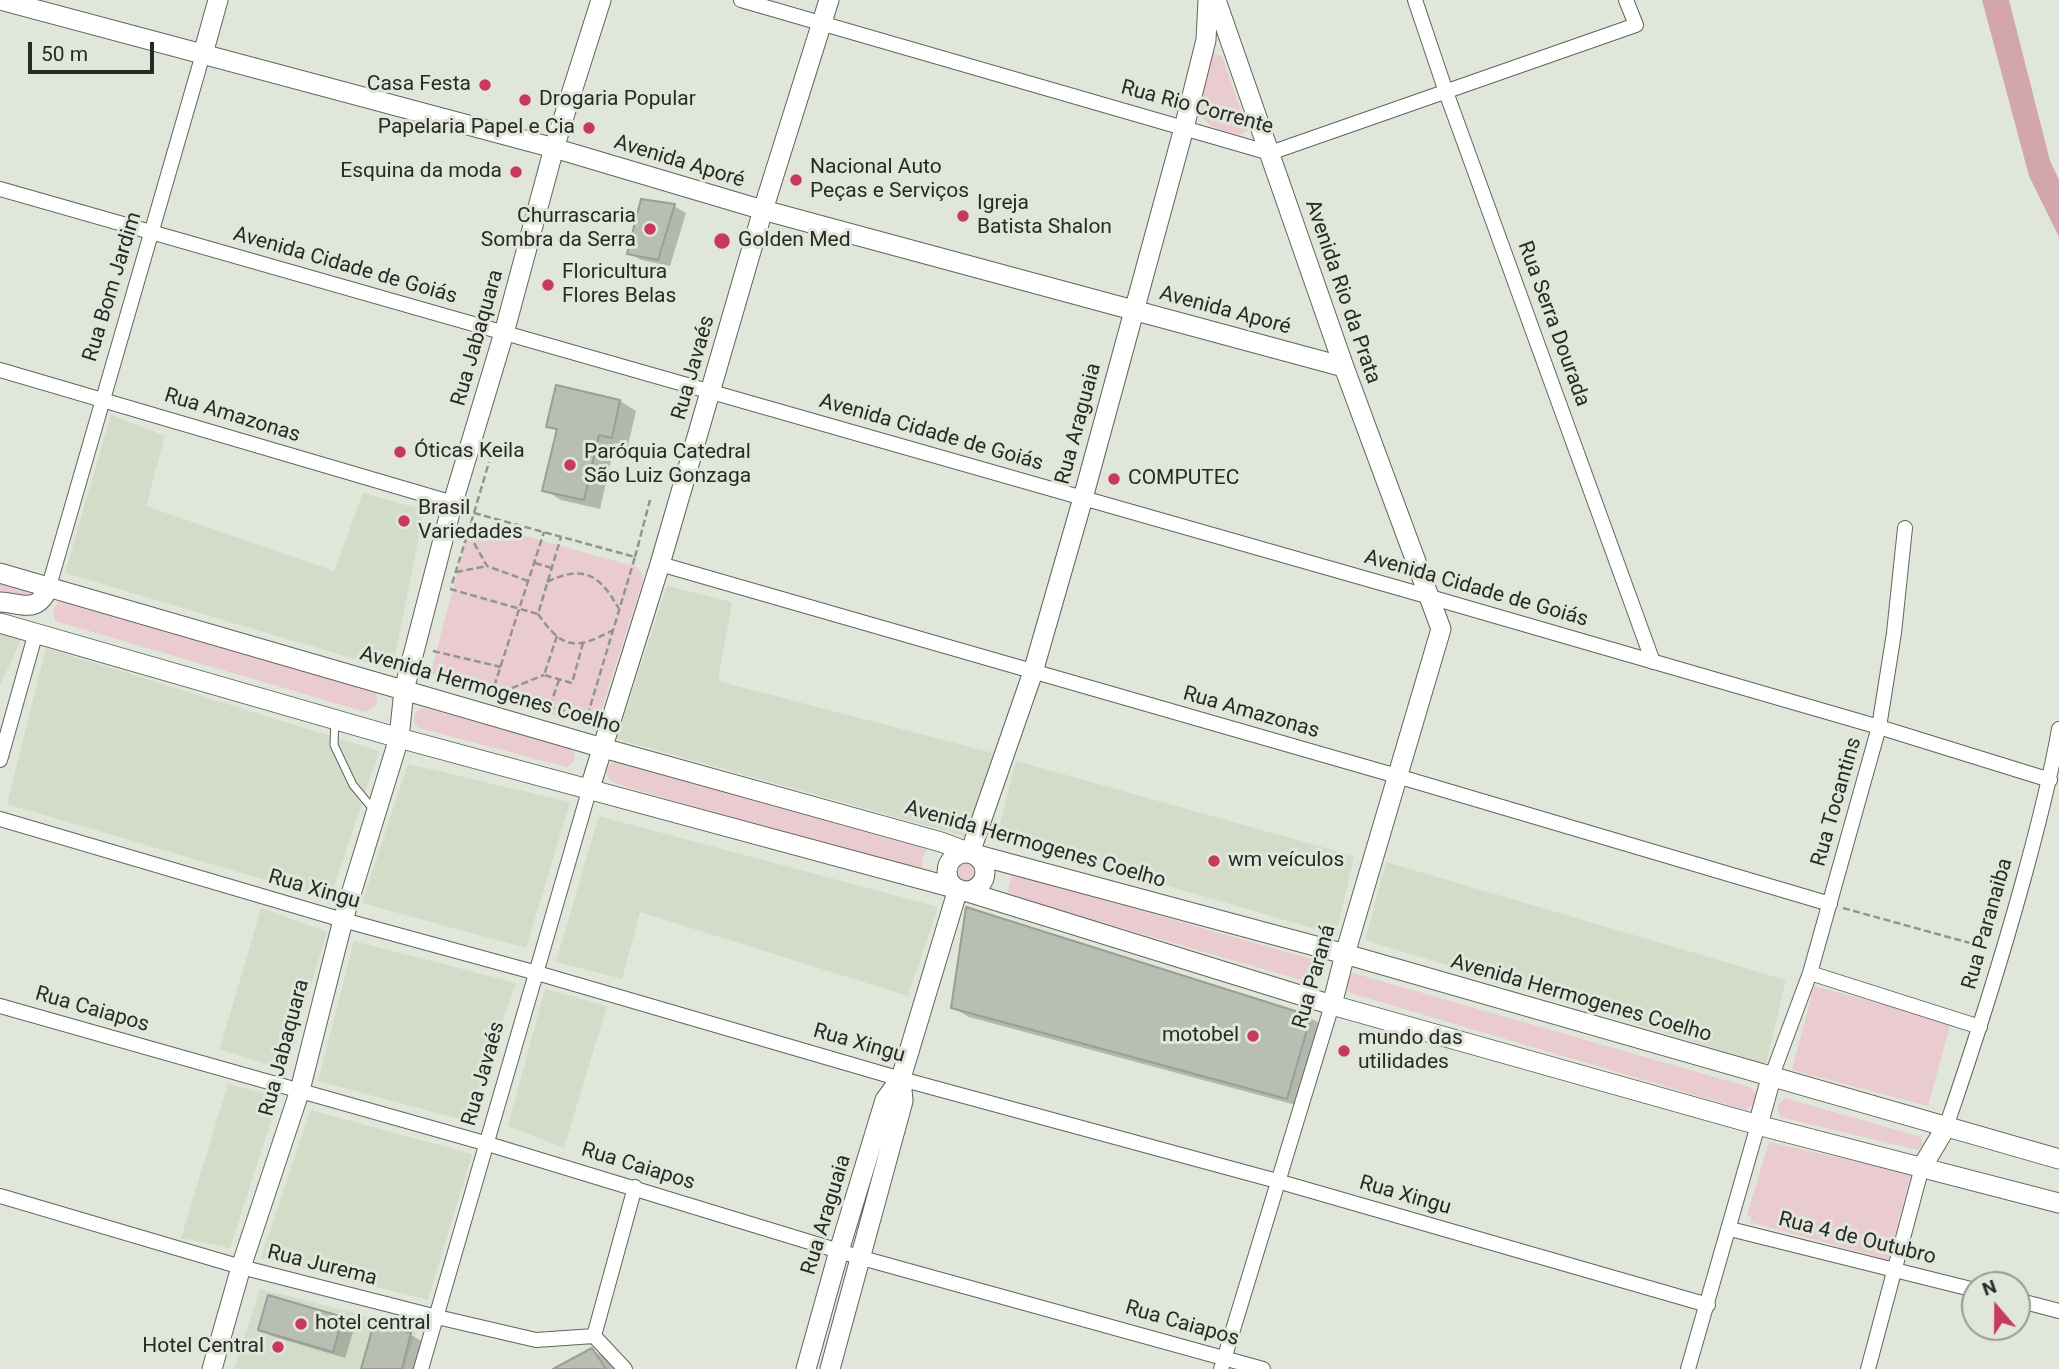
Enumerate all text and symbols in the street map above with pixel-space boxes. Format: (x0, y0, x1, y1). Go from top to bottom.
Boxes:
scale bar (32, 28, 158, 72)
text: 50 m (41, 42, 88, 66)
place label: Casa Festa (367, 72, 471, 98)
street label: Rua Rio Corrente (1118, 76, 1276, 140)
marker: Casa Festa (477, 77, 493, 93)
place label: Drogaria Popular (539, 87, 696, 113)
marker: Drogaria Popular (517, 92, 533, 108)
place label: Papelaria Papel e Cia (378, 115, 575, 141)
marker: Papelaria Papel e Cia (581, 120, 597, 136)
street label: Avenida Aporé (611, 130, 747, 194)
place label: Nacional Auto Peças e Serviços (810, 155, 969, 205)
place label: Esquina da moda (340, 159, 502, 185)
marker: Esquina da moda (508, 164, 524, 180)
marker: Nacional Auto Peças e Serviços (788, 172, 804, 188)
place label: Igreja Batista Shalon (977, 191, 1112, 241)
street label: Avenida Rio da Prata (1299, 197, 1385, 387)
place label: Churrascaria Sombra da Serra (481, 204, 636, 254)
marker: Igreja Batista Shalon (955, 208, 971, 224)
street label: Rua Bom Jardim (78, 209, 148, 365)
marker: Churrascaria Sombra da Serra (642, 221, 658, 237)
street label: Avenida Cidade de Goiás (230, 222, 460, 310)
place label: Golden Med (738, 228, 850, 254)
marker: Golden Med (712, 231, 732, 251)
street label: Rua Serra Dourada (1511, 238, 1595, 410)
place label: Floricultura Flores Belas (562, 260, 676, 310)
street label: Rua Jabaquara (447, 267, 509, 409)
marker: Floricultura Flores Belas (540, 277, 556, 293)
street label: Avenida Aporé (1157, 281, 1293, 341)
street label: Rua Javaés (667, 313, 721, 423)
street label: Rua Araguaia (1051, 361, 1107, 487)
street label: Rua Amazonas (161, 383, 303, 449)
street label: Avenida Cidade de Goiás (816, 389, 1046, 477)
place label: Óticas Keila (414, 439, 525, 465)
place label: Paróquia Catedral São Luiz Gonzaga (584, 440, 751, 490)
marker: Óticas Keila (392, 444, 408, 460)
marker: Paróquia Catedral São Luiz Gonzaga (562, 457, 578, 473)
place label: COMPUTEC (1128, 466, 1239, 492)
marker: COMPUTEC (1106, 471, 1122, 487)
place label: Brasil Variedades (418, 496, 523, 546)
marker: Brasil Variedades (396, 513, 412, 529)
street label: Avenida Cidade de Goiás (1361, 545, 1591, 633)
street label: Avenida Hermogenes Coelho (357, 642, 623, 740)
street label: Rua Amazonas (1180, 681, 1322, 745)
street label: Rua Tocantins (1807, 735, 1867, 869)
street label: Avenida Hermogenes Coelho (902, 796, 1168, 894)
place label: wm veículos (1228, 848, 1344, 874)
marker: wm veículos (1206, 853, 1222, 869)
street label: Rua Paranaiba (1957, 856, 2019, 992)
street label: Rua Xingu (265, 865, 363, 915)
street label: Rua Paraná (1288, 922, 1342, 1032)
street label: Avenida Hermogenes Coelho (1448, 950, 1714, 1048)
street label: Rua Jabaquara (255, 977, 315, 1119)
street label: Rua Caiapos (32, 982, 152, 1038)
street label: Rua Javaés (457, 1019, 511, 1129)
street label: Rua Xingu (810, 1019, 908, 1069)
place label: motobel (1162, 1023, 1239, 1049)
place label: mundo das utilidades (1358, 1026, 1463, 1076)
marker: motobel (1245, 1028, 1261, 1044)
marker: mundo das utilidades (1336, 1043, 1352, 1059)
street label: Rua Caiapos (578, 1138, 698, 1196)
street label: Rua Araguaia (797, 1152, 857, 1278)
street label: Rua Xingu (1356, 1171, 1454, 1221)
street label: Rua 4 de Outubro (1776, 1207, 1938, 1271)
street label: Rua Jurema (265, 1240, 379, 1292)
north arrow (1961, 1271, 2031, 1341)
text: N (1979, 1275, 2000, 1301)
street label: Rua Caiapos (1122, 1296, 1242, 1352)
place label: hotel central (315, 1311, 431, 1337)
marker: hotel central (293, 1316, 309, 1332)
place label: Hotel Central (142, 1334, 264, 1360)
marker: Hotel Central (270, 1339, 286, 1355)

